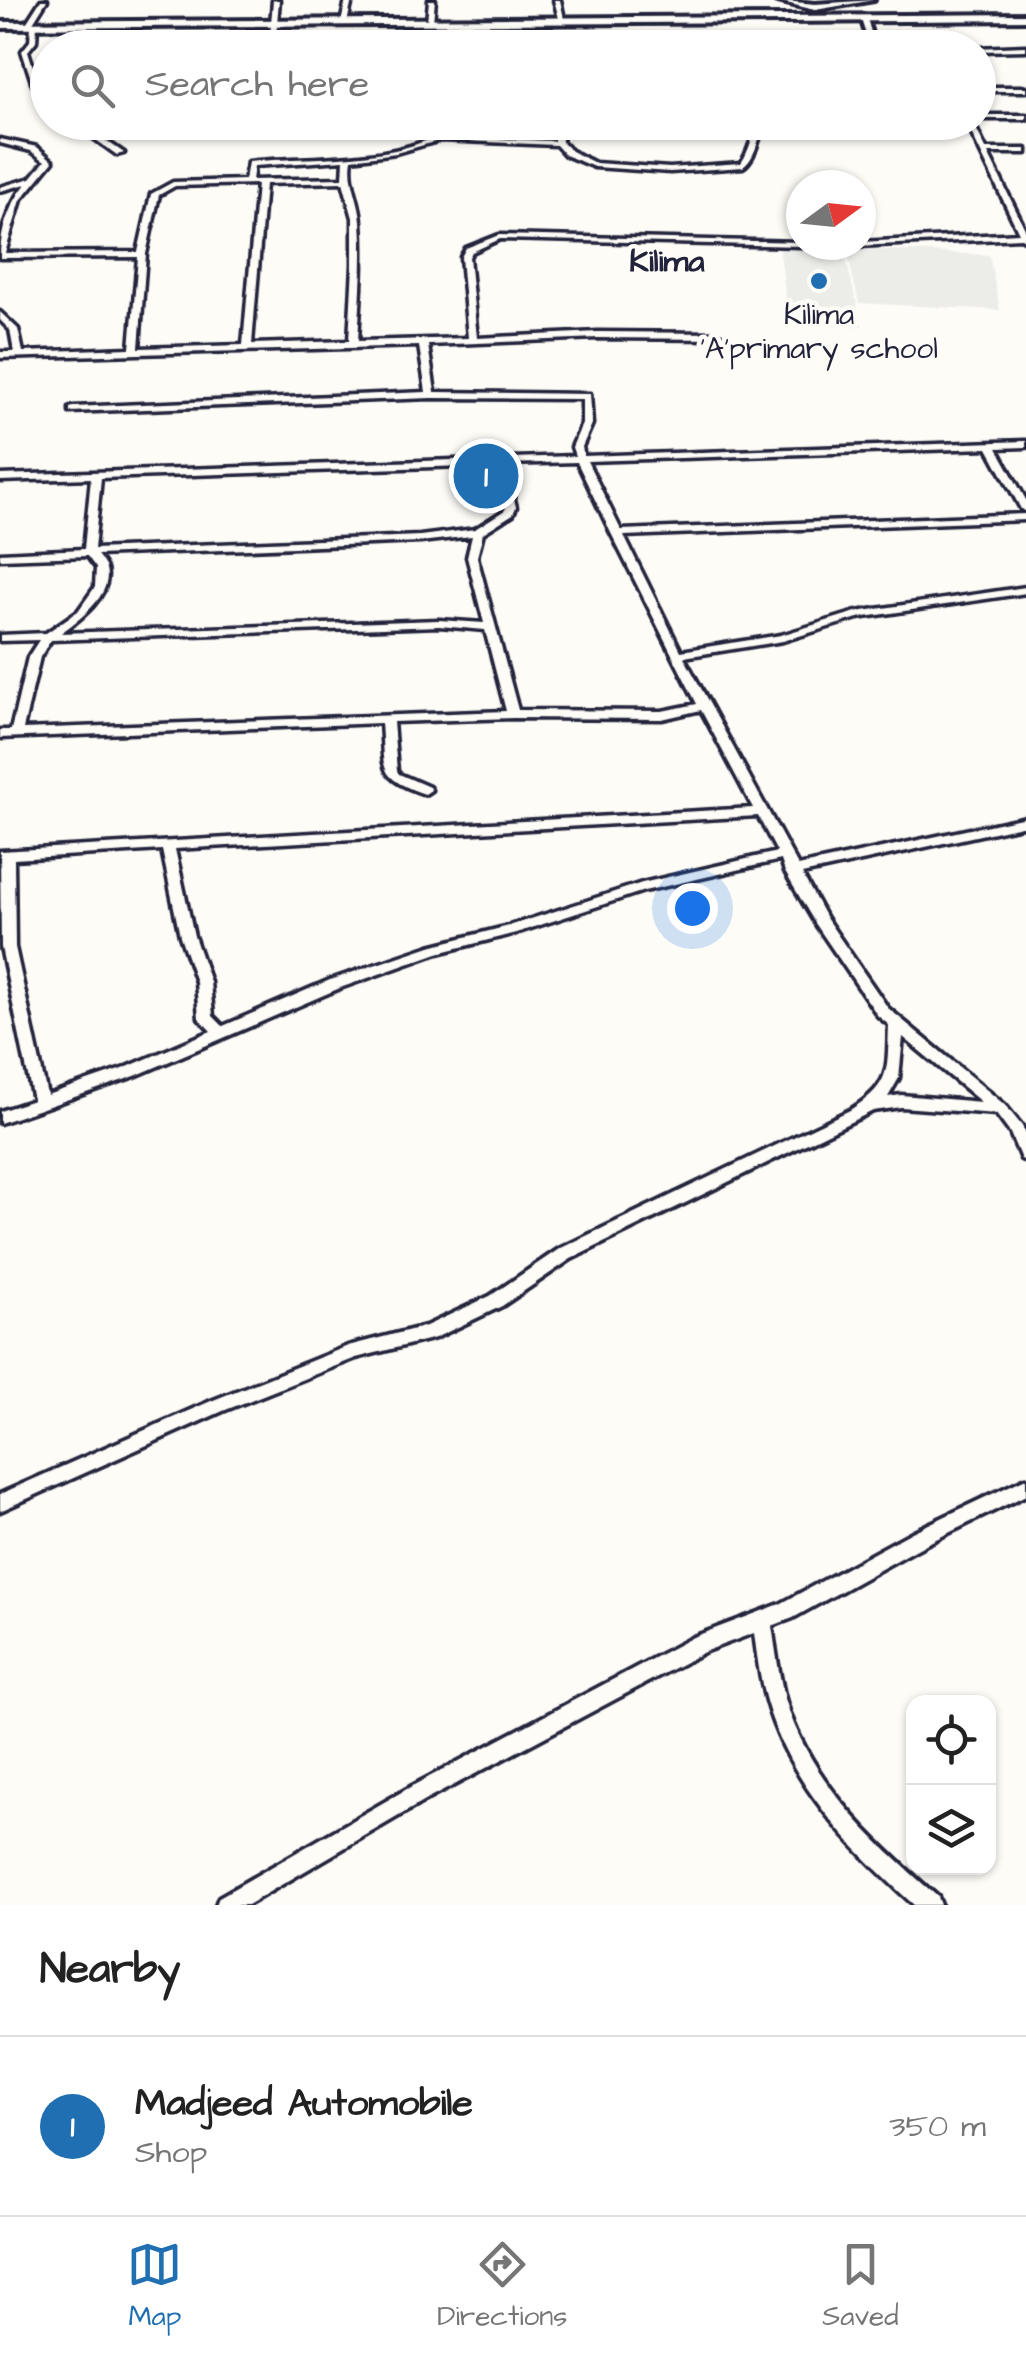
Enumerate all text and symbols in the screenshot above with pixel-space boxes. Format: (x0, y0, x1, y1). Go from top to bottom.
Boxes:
search box (30, 30, 996, 140)
icon: search (65, 58, 120, 113)
text: Search here (145, 59, 369, 111)
north arrow (786, 170, 876, 260)
district label: Kilima (629, 239, 705, 284)
marker: Kilima 'A'primary school (808, 270, 830, 292)
place label: Kilima 'A'primary school (700, 294, 938, 371)
pin: 1 (454, 438, 518, 514)
your location (667, 883, 718, 934)
map controls (906, 1695, 996, 1875)
button: locate (906, 1695, 996, 1785)
button: layers (906, 1785, 996, 1875)
text: Nearby (40, 1941, 180, 1999)
text: Madjeed Automobile (135, 2078, 473, 2130)
text: 1 (70, 2104, 75, 2149)
text: 350 m (889, 2104, 986, 2149)
text: Shop (135, 2130, 207, 2175)
tab: Map (127, 2237, 182, 2336)
tab: Directions (437, 2237, 567, 2336)
tab: Saved (822, 2237, 899, 2336)

